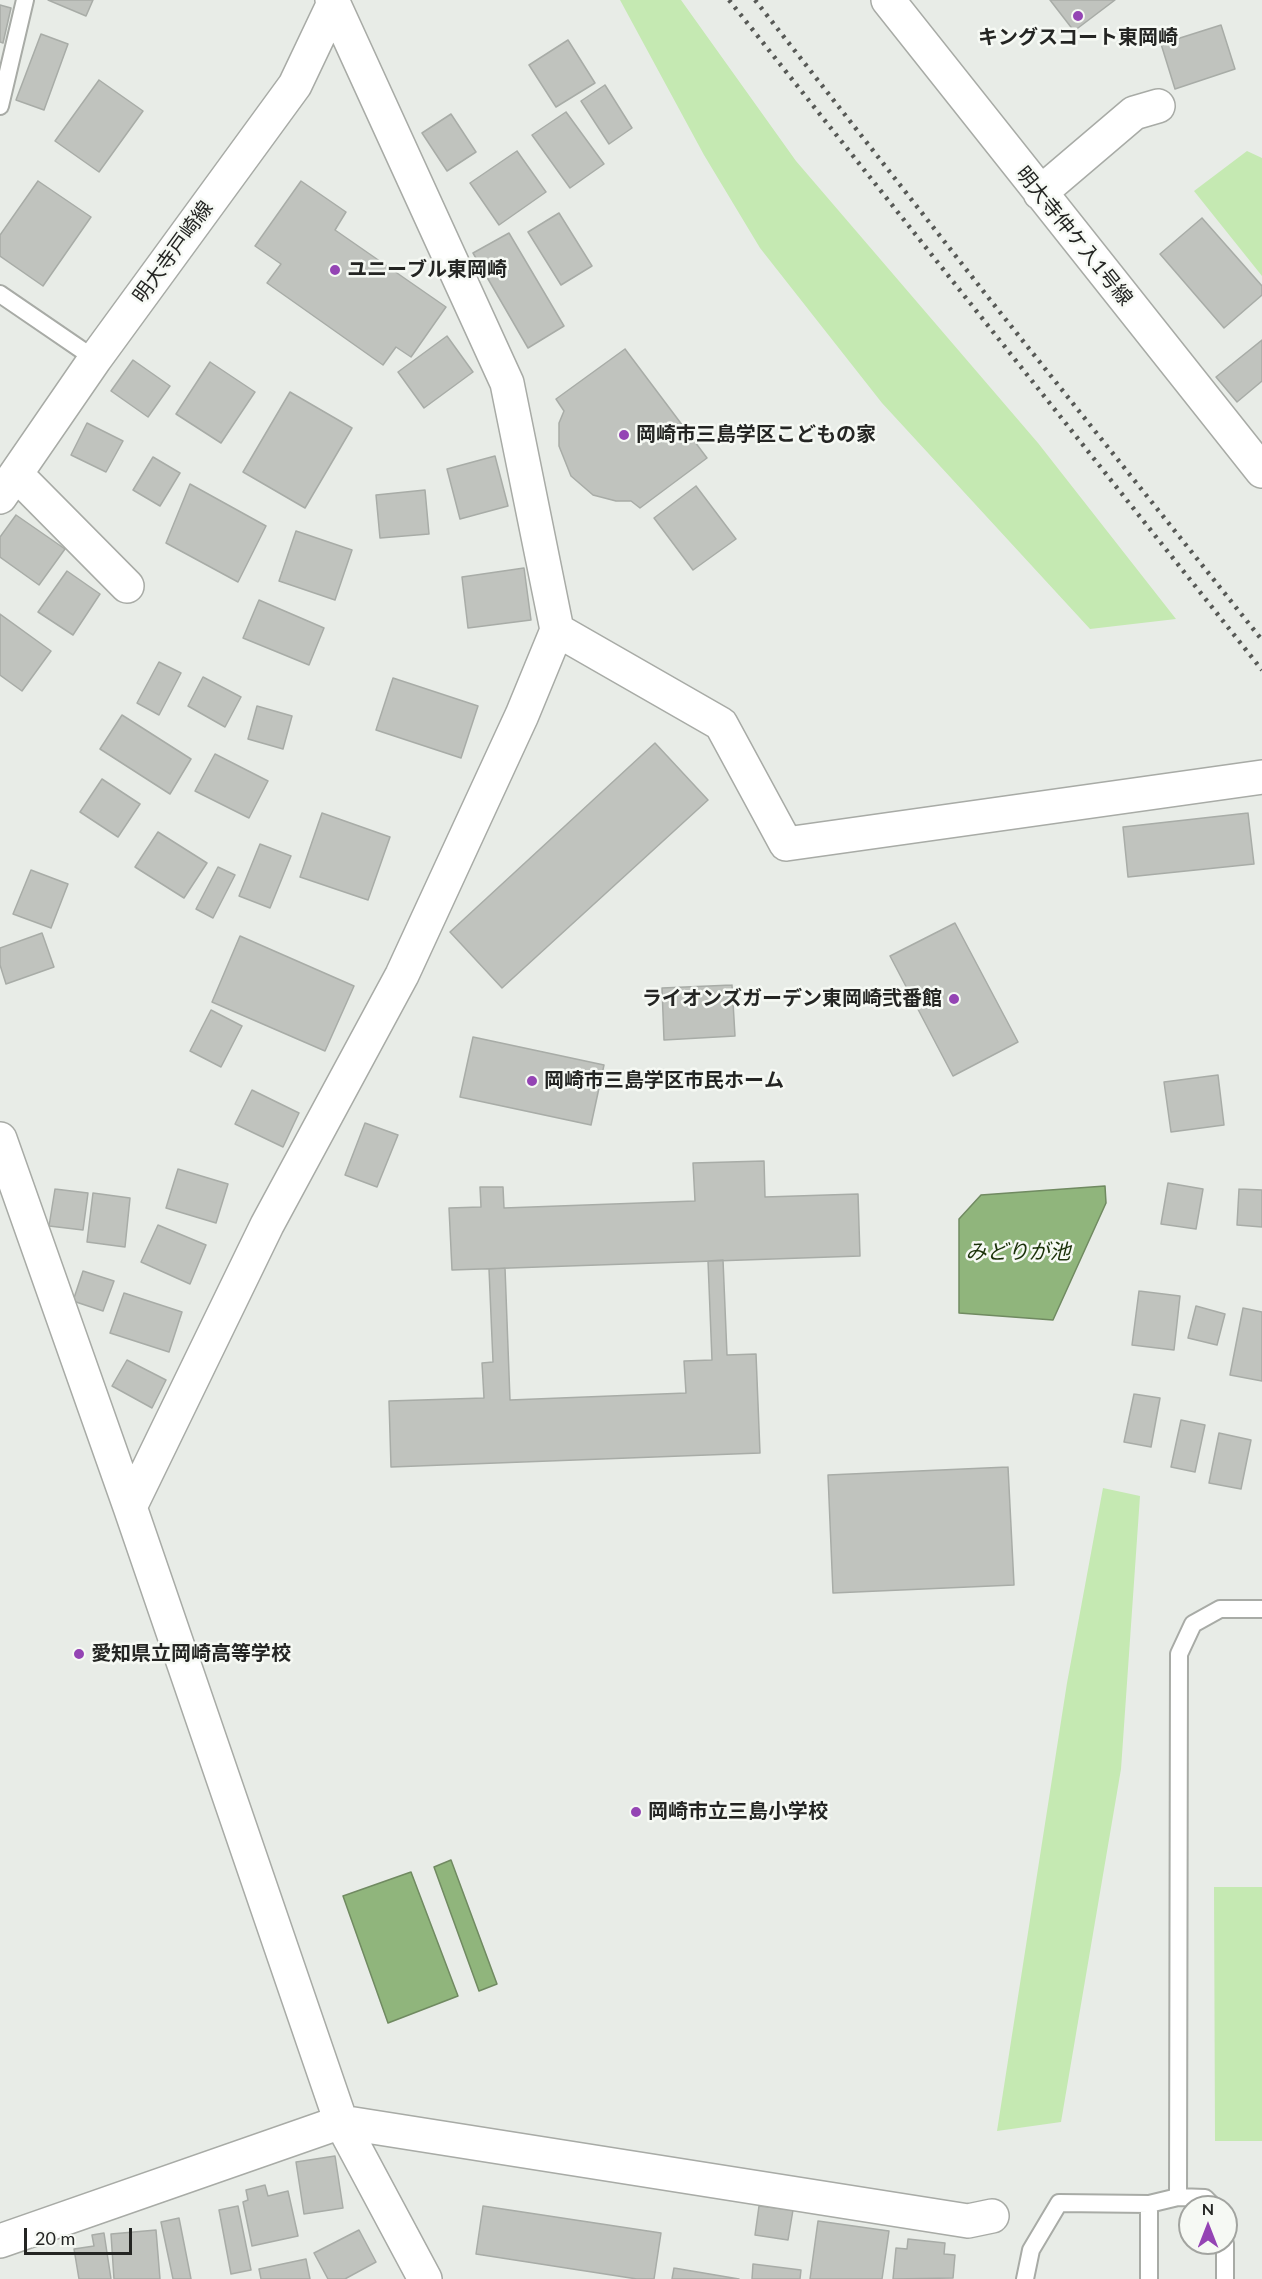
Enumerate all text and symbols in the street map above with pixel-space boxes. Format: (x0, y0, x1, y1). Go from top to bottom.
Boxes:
marker: キングスコート東岡崎 (1071, 9, 1085, 23)
place label: キングスコート東岡崎 (978, 26, 1178, 50)
street label: 明大寺仲ケ入1号線 (1011, 162, 1137, 310)
street label: 明大寺戸崎線 (128, 196, 218, 308)
place label: ユニーブル東岡崎 (347, 258, 507, 282)
marker: ユニーブル東岡崎 (328, 263, 342, 277)
place label: 岡崎市三島学区こどもの家 (636, 423, 876, 447)
marker: 岡崎市三島学区こどもの家 (617, 428, 631, 442)
place label: ライオンズガーデン東岡崎弐番館 (642, 987, 942, 1011)
marker: ライオンズガーデン東岡崎弐番館 (947, 992, 961, 1006)
place label: 岡崎市三島学区市民ホーム (544, 1069, 784, 1093)
marker: 岡崎市三島学区市民ホーム (525, 1074, 539, 1088)
water label: みどりが池 (966, 1239, 1070, 1265)
place label: 愛知県立岡崎高等学校 (91, 1642, 291, 1666)
marker: 愛知県立岡崎高等学校 (72, 1647, 86, 1661)
place label: 岡崎市立三島小学校 (648, 1800, 828, 1824)
marker: 岡崎市立三島小学校 (629, 1805, 643, 1819)
north arrow (1178, 2195, 1238, 2255)
text: N (1202, 2199, 1214, 2218)
scale bar (27, 2216, 135, 2254)
text: 20 m (35, 2227, 75, 2249)

